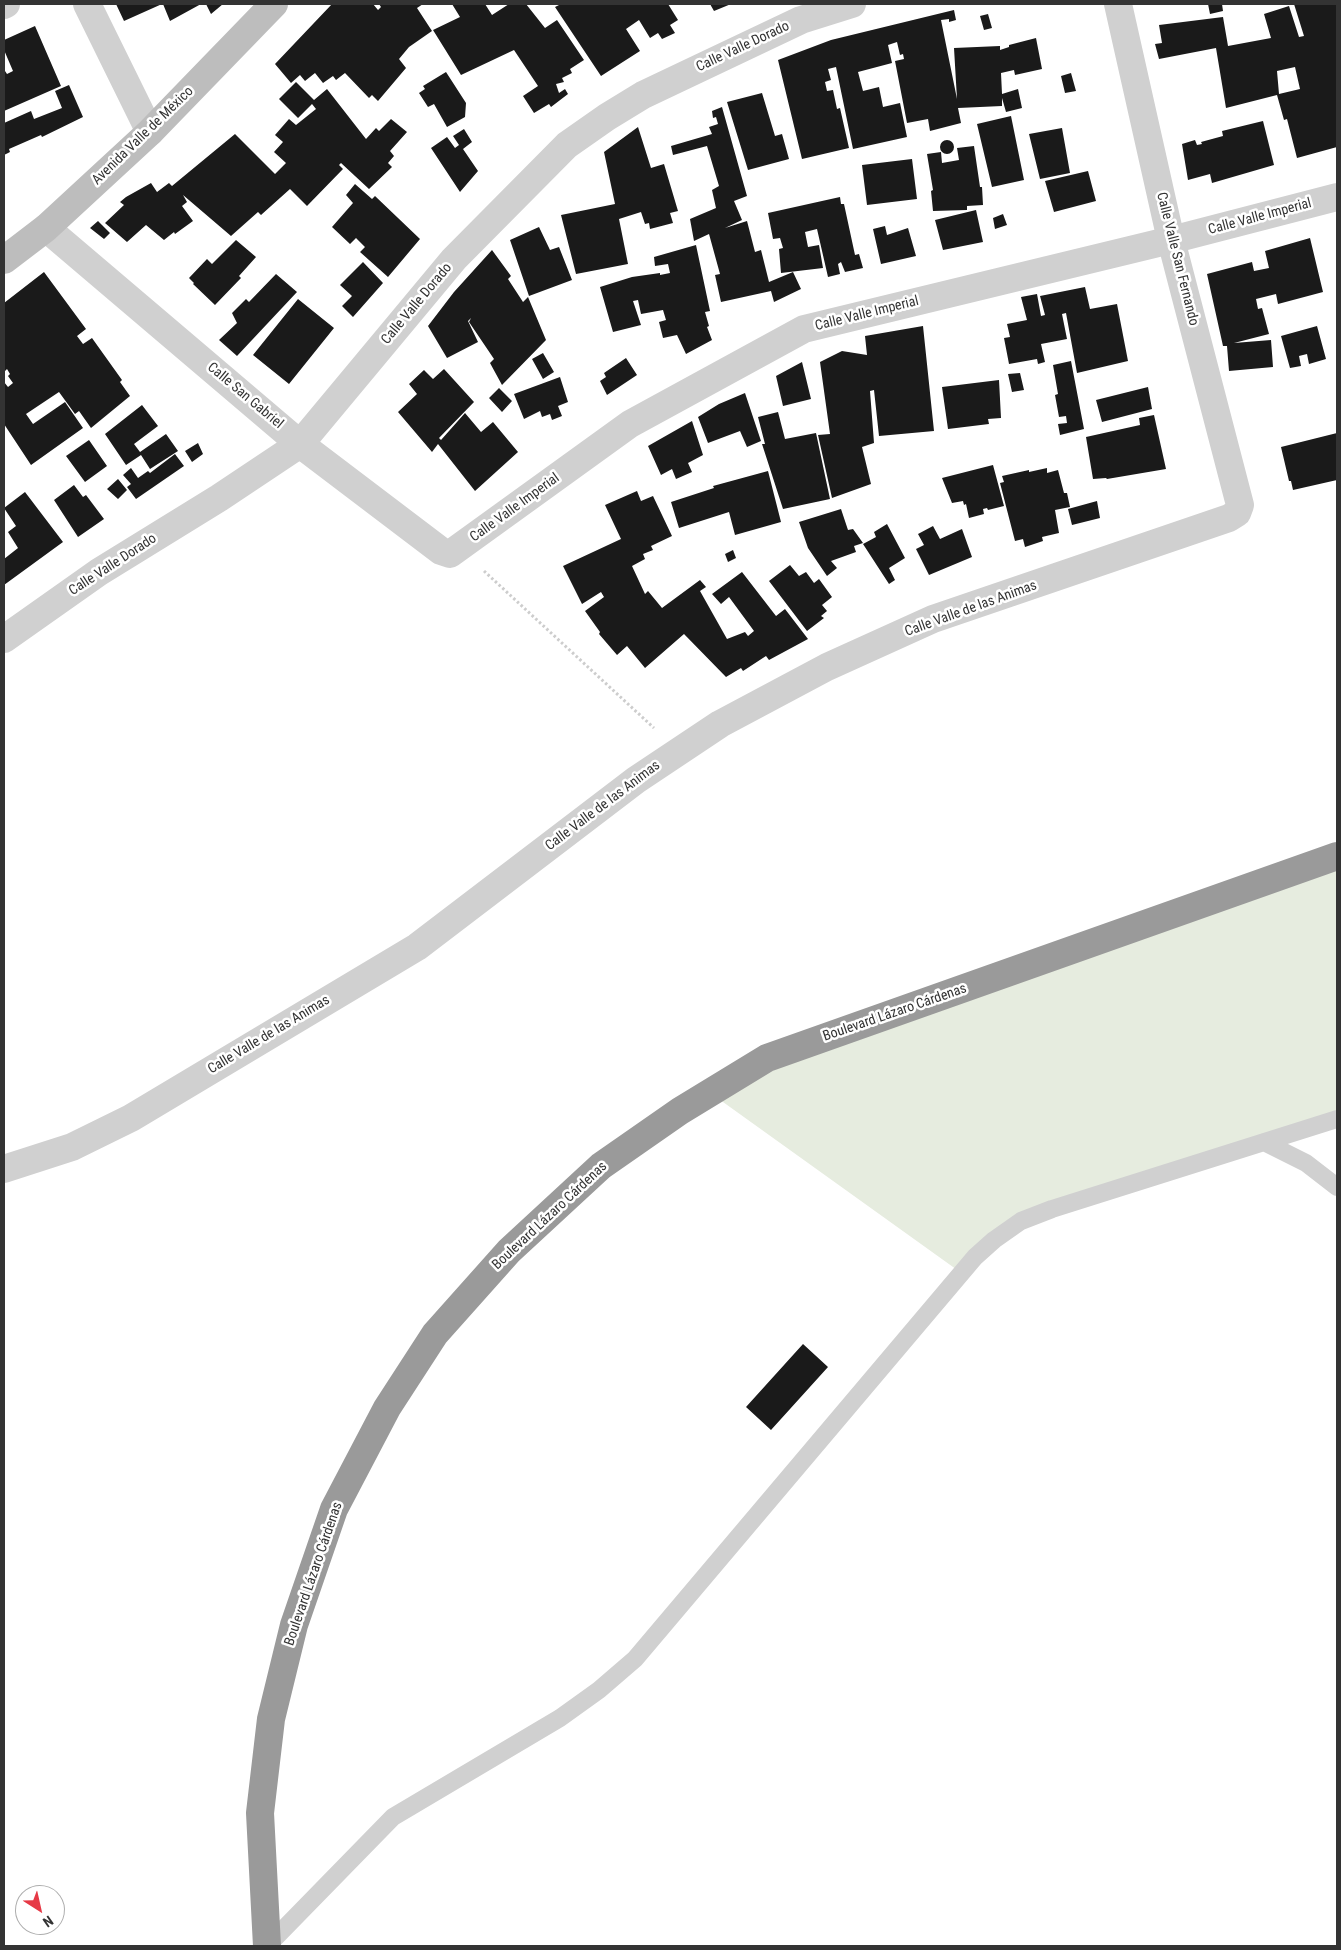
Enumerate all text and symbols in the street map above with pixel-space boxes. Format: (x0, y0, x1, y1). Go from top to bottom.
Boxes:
street label: Calle Valle Dorado (694, 18, 792, 76)
street label: Avenida Valle de México (89, 83, 197, 189)
street label: Calle Valle San Fernando (1152, 191, 1202, 327)
street label: Calle Valle Imperial (1207, 195, 1313, 239)
street label: Calle Valle Dorado (378, 260, 456, 348)
street label: Calle Valle Imperial (813, 293, 921, 335)
street label: Calle San Gabriel (204, 359, 286, 433)
street label: Calle Valle Imperial (467, 470, 563, 546)
street label: Calle Valle Dorado (66, 530, 160, 600)
street label: Calle Valle de las Animas (903, 577, 1039, 641)
street label: Calle Valle de las Animas (542, 757, 664, 855)
street label: Boulevard Lázaro Cárdenas (821, 981, 969, 1045)
street label: Calle Valle de las Animas (205, 992, 333, 1078)
street label: Boulevard Lázaro Cárdenas (489, 1158, 611, 1274)
street label: Boulevard Lázaro Cárdenas (282, 1500, 346, 1648)
north arrow (15, 1885, 65, 1935)
text: N (40, 1912, 56, 1930)

